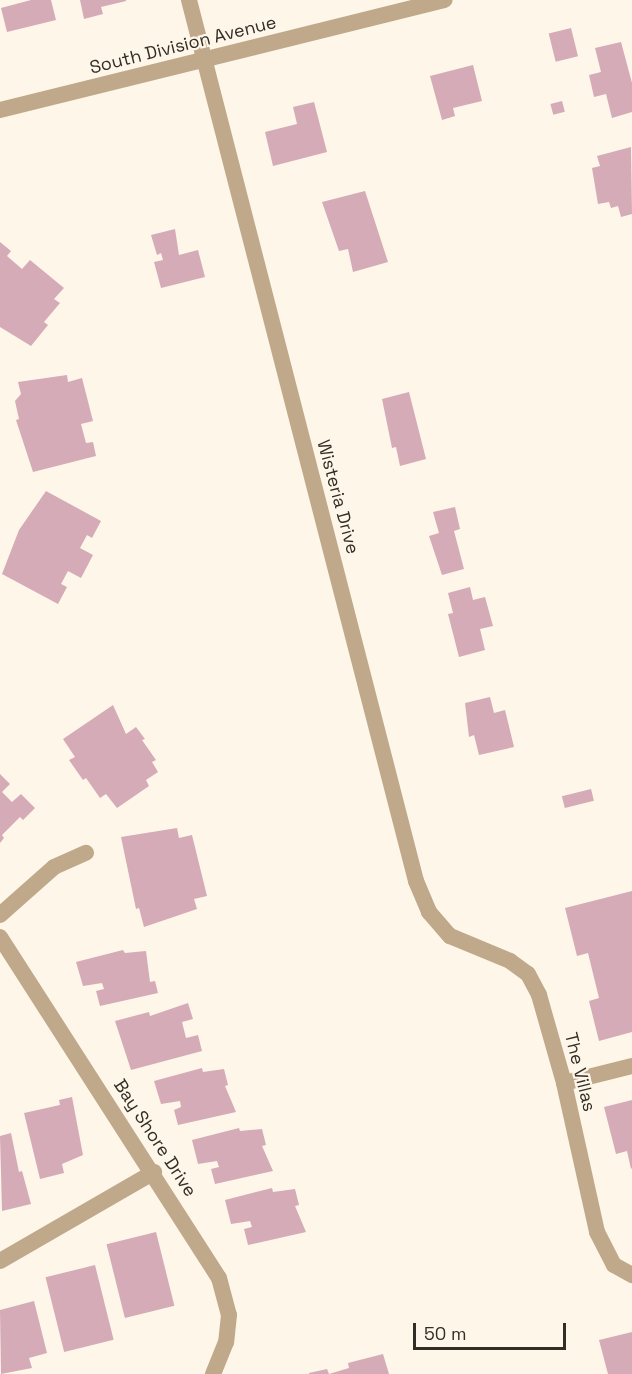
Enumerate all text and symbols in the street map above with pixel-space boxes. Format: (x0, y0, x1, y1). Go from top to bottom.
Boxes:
street label: South Division Avenue (87, 11, 279, 79)
street label: Wisteria Drive (312, 438, 364, 556)
street label: The Villas (560, 1030, 600, 1114)
street label: Bay Shore Drive (109, 1075, 201, 1201)
scale bar (416, 1311, 569, 1349)
text: 50 m (424, 1322, 466, 1345)

